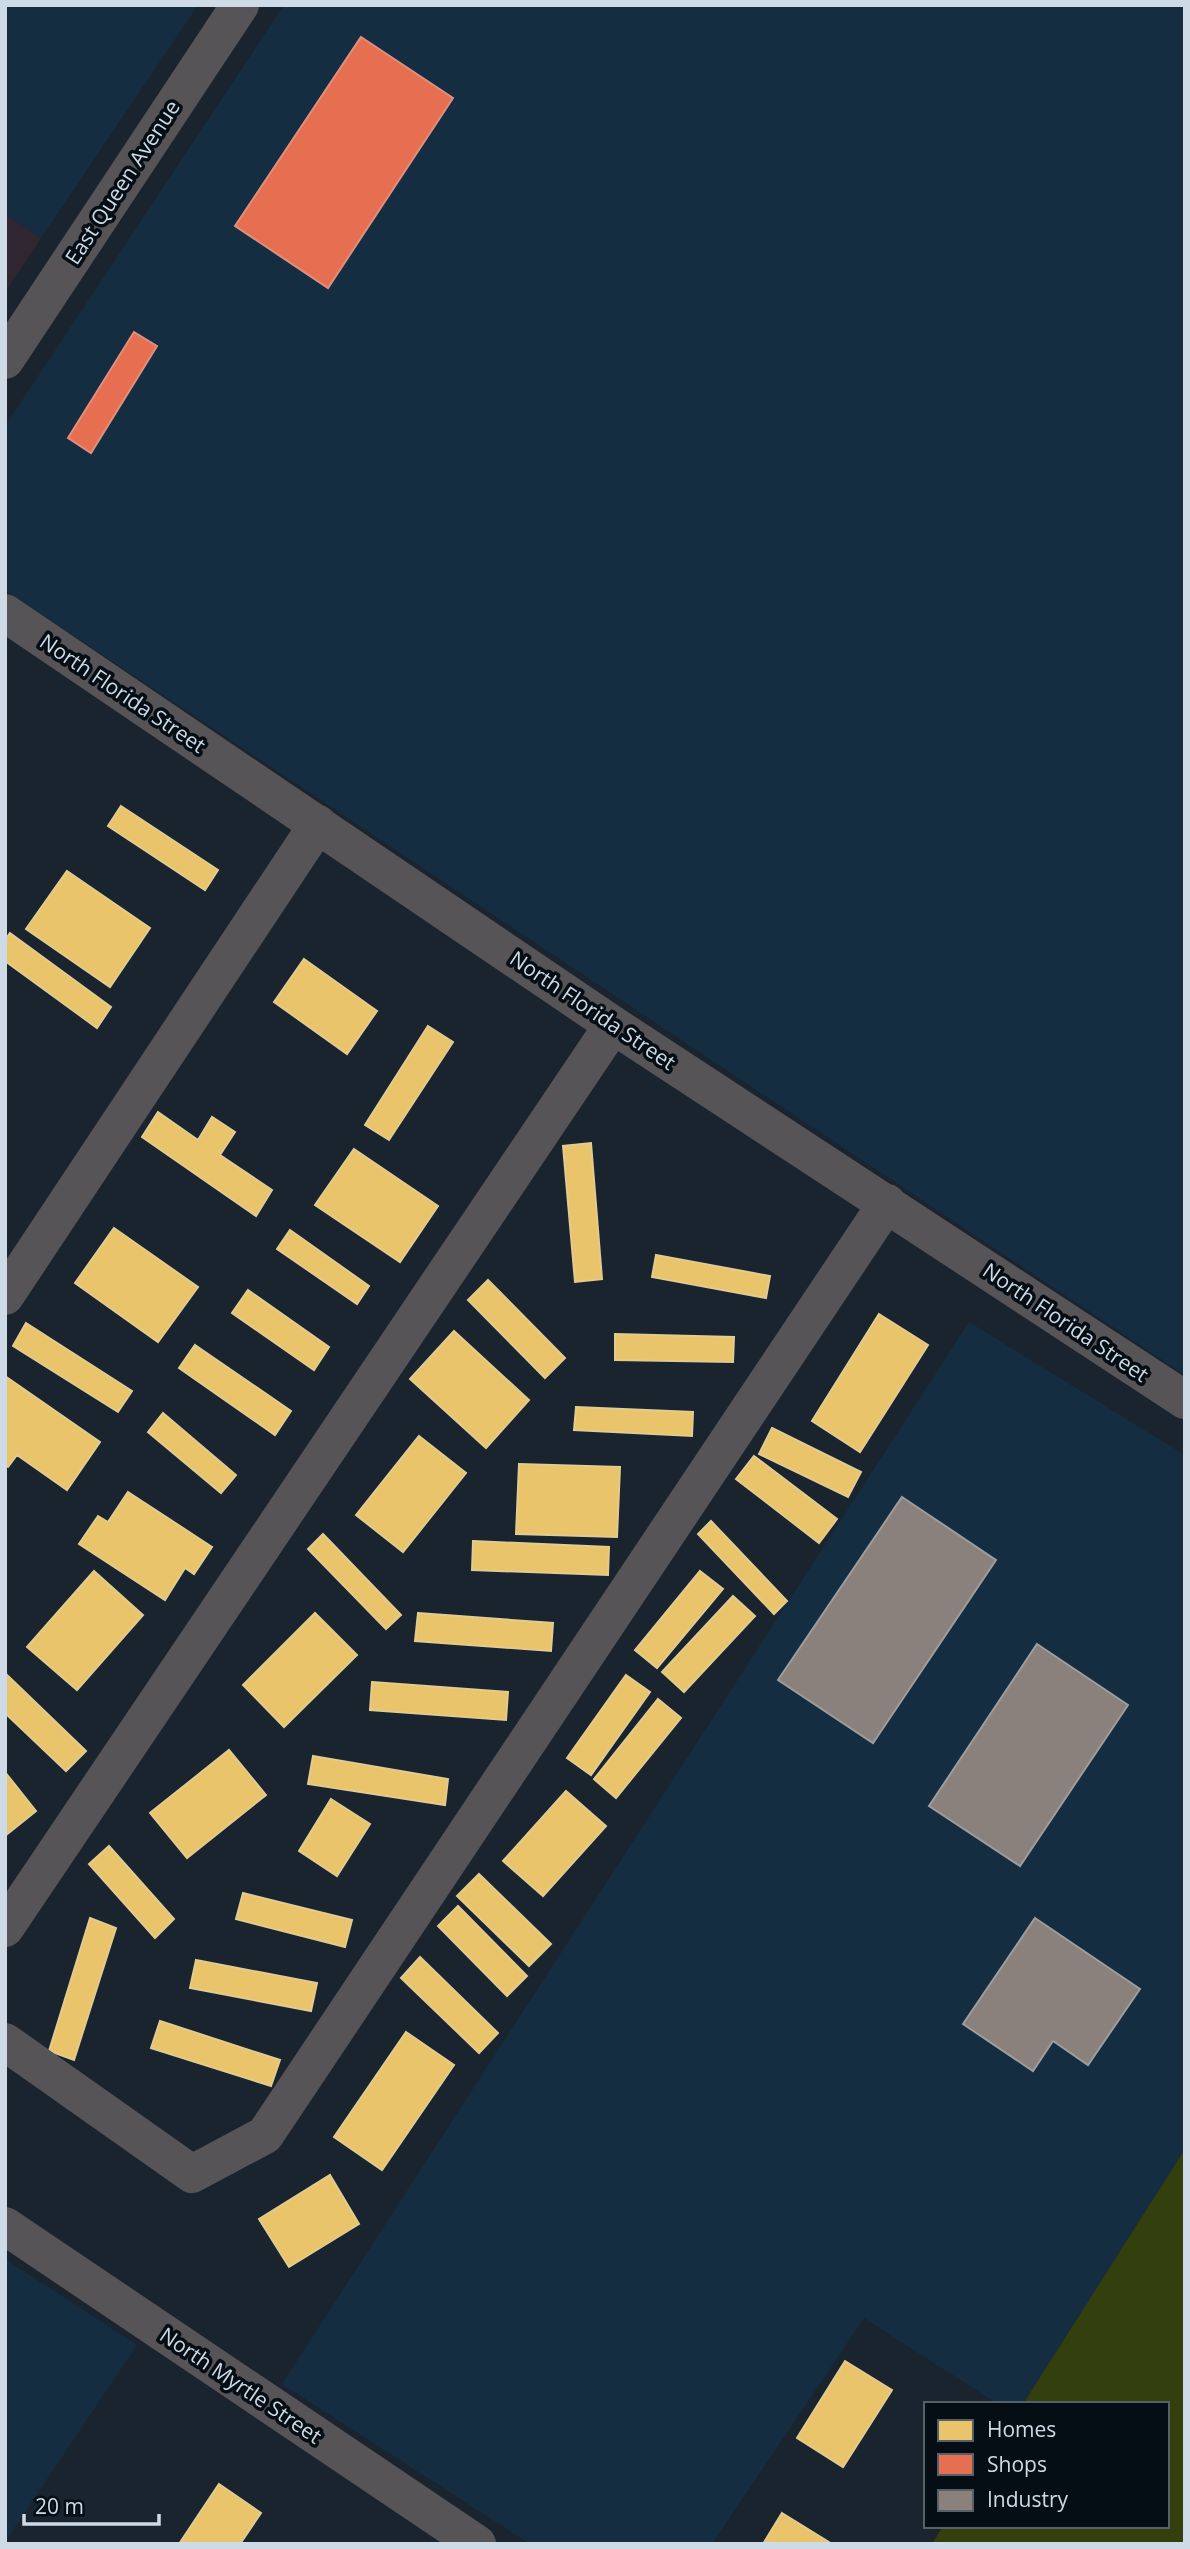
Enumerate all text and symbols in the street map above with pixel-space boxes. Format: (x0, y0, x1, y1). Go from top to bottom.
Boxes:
street label: East Queen Avenue (58, 94, 186, 270)
street label: North Florida Street (35, 627, 211, 759)
street label: North Florida Street (505, 944, 681, 1076)
street label: North Florida Street (978, 1256, 1154, 1388)
street label: North Myrtle Street (155, 2320, 327, 2450)
legend (924, 2402, 1169, 2528)
text: Homes (987, 2415, 1056, 2443)
text: Shops (987, 2450, 1047, 2478)
scale bar (24, 2482, 159, 2526)
text: Industry (987, 2485, 1069, 2513)
text: 20 m (35, 2492, 84, 2520)

